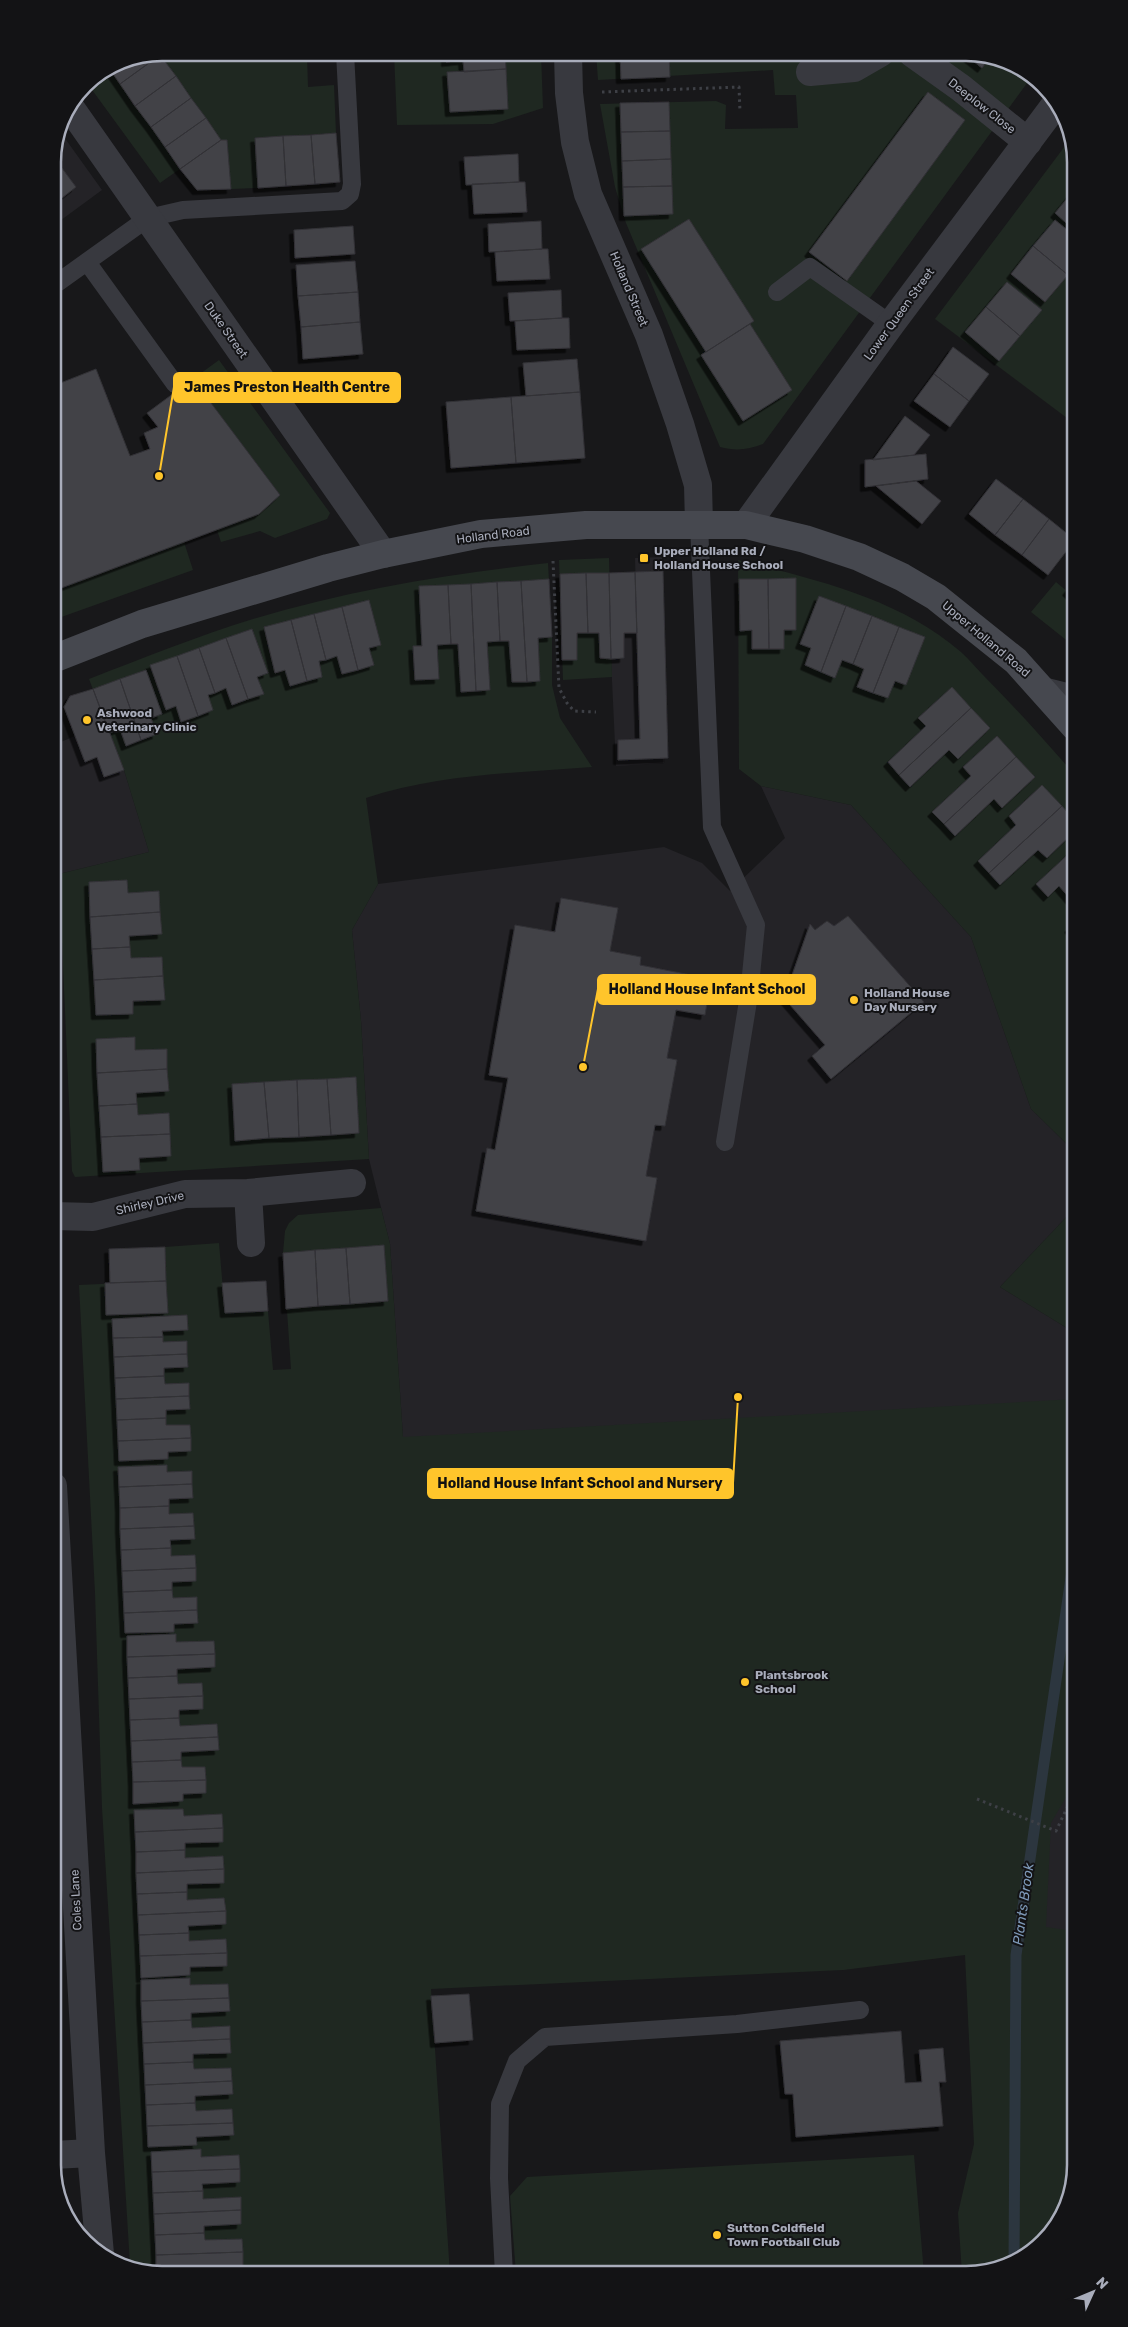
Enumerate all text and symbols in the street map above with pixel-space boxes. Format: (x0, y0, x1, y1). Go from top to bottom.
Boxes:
street label: Deeplow Close (946, 75, 1019, 137)
street label: Holland Street (607, 249, 651, 329)
street label: Lower Queen Street (861, 265, 937, 363)
street label: Duke Street (201, 299, 251, 361)
callout: James Preston Health Centre (174, 373, 400, 402)
text: James Preston Health Centre (184, 379, 390, 396)
street label: Holland Road (456, 524, 530, 546)
place label: Upper Holland Rd / Holland House School (654, 544, 783, 572)
marker: Upper Holland Rd / Holland House School (638, 552, 650, 564)
street label: Upper Holland Road (939, 598, 1033, 680)
place label: Ashwood Veterinary Clinic (97, 706, 197, 734)
marker: Ashwood Veterinary Clinic (81, 714, 93, 726)
callout: Holland House Infant School (598, 975, 815, 1004)
text: Holland House Infant School (608, 981, 806, 998)
place label: Holland House Day Nursery (864, 986, 950, 1014)
marker: Holland House Day Nursery (848, 994, 860, 1006)
street label: Shirley Drive (114, 1188, 186, 1218)
callout: Holland House Infant School and Nursery (428, 1469, 733, 1498)
text: Holland House Infant School and Nursery (437, 1475, 723, 1492)
place label: Plantsbrook School (755, 1668, 828, 1696)
marker: Plantsbrook School (739, 1676, 751, 1688)
water label: Plants Brook (1009, 1861, 1038, 1946)
street label: Coles Lane (67, 1869, 85, 1931)
place label: Sutton Coldfield Town Football Club (727, 2221, 840, 2249)
marker: Sutton Coldfield Town Football Club (711, 2229, 723, 2241)
north arrow (1068, 2267, 1118, 2317)
text: N (1092, 2274, 1112, 2293)

